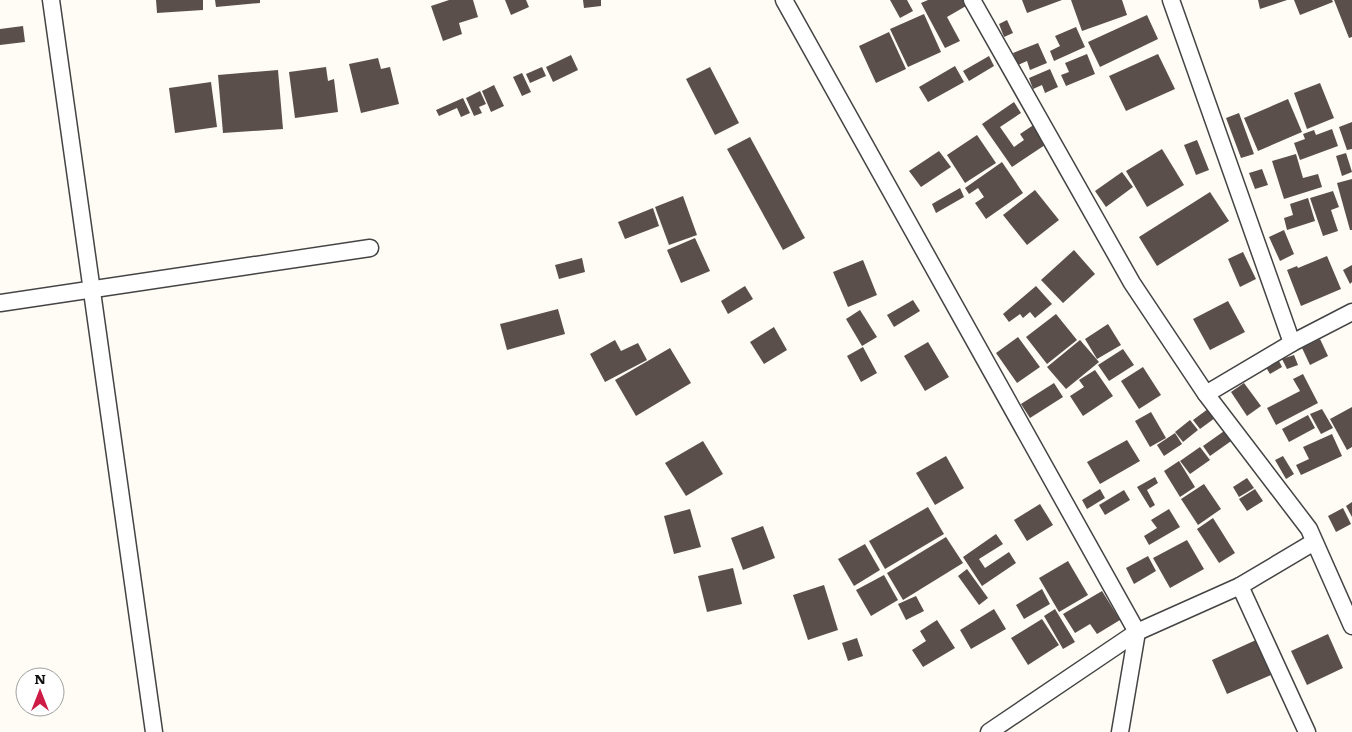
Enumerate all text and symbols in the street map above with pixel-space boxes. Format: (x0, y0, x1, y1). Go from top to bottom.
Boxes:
north arrow (15, 667, 65, 717)
text: N (34, 668, 46, 688)

